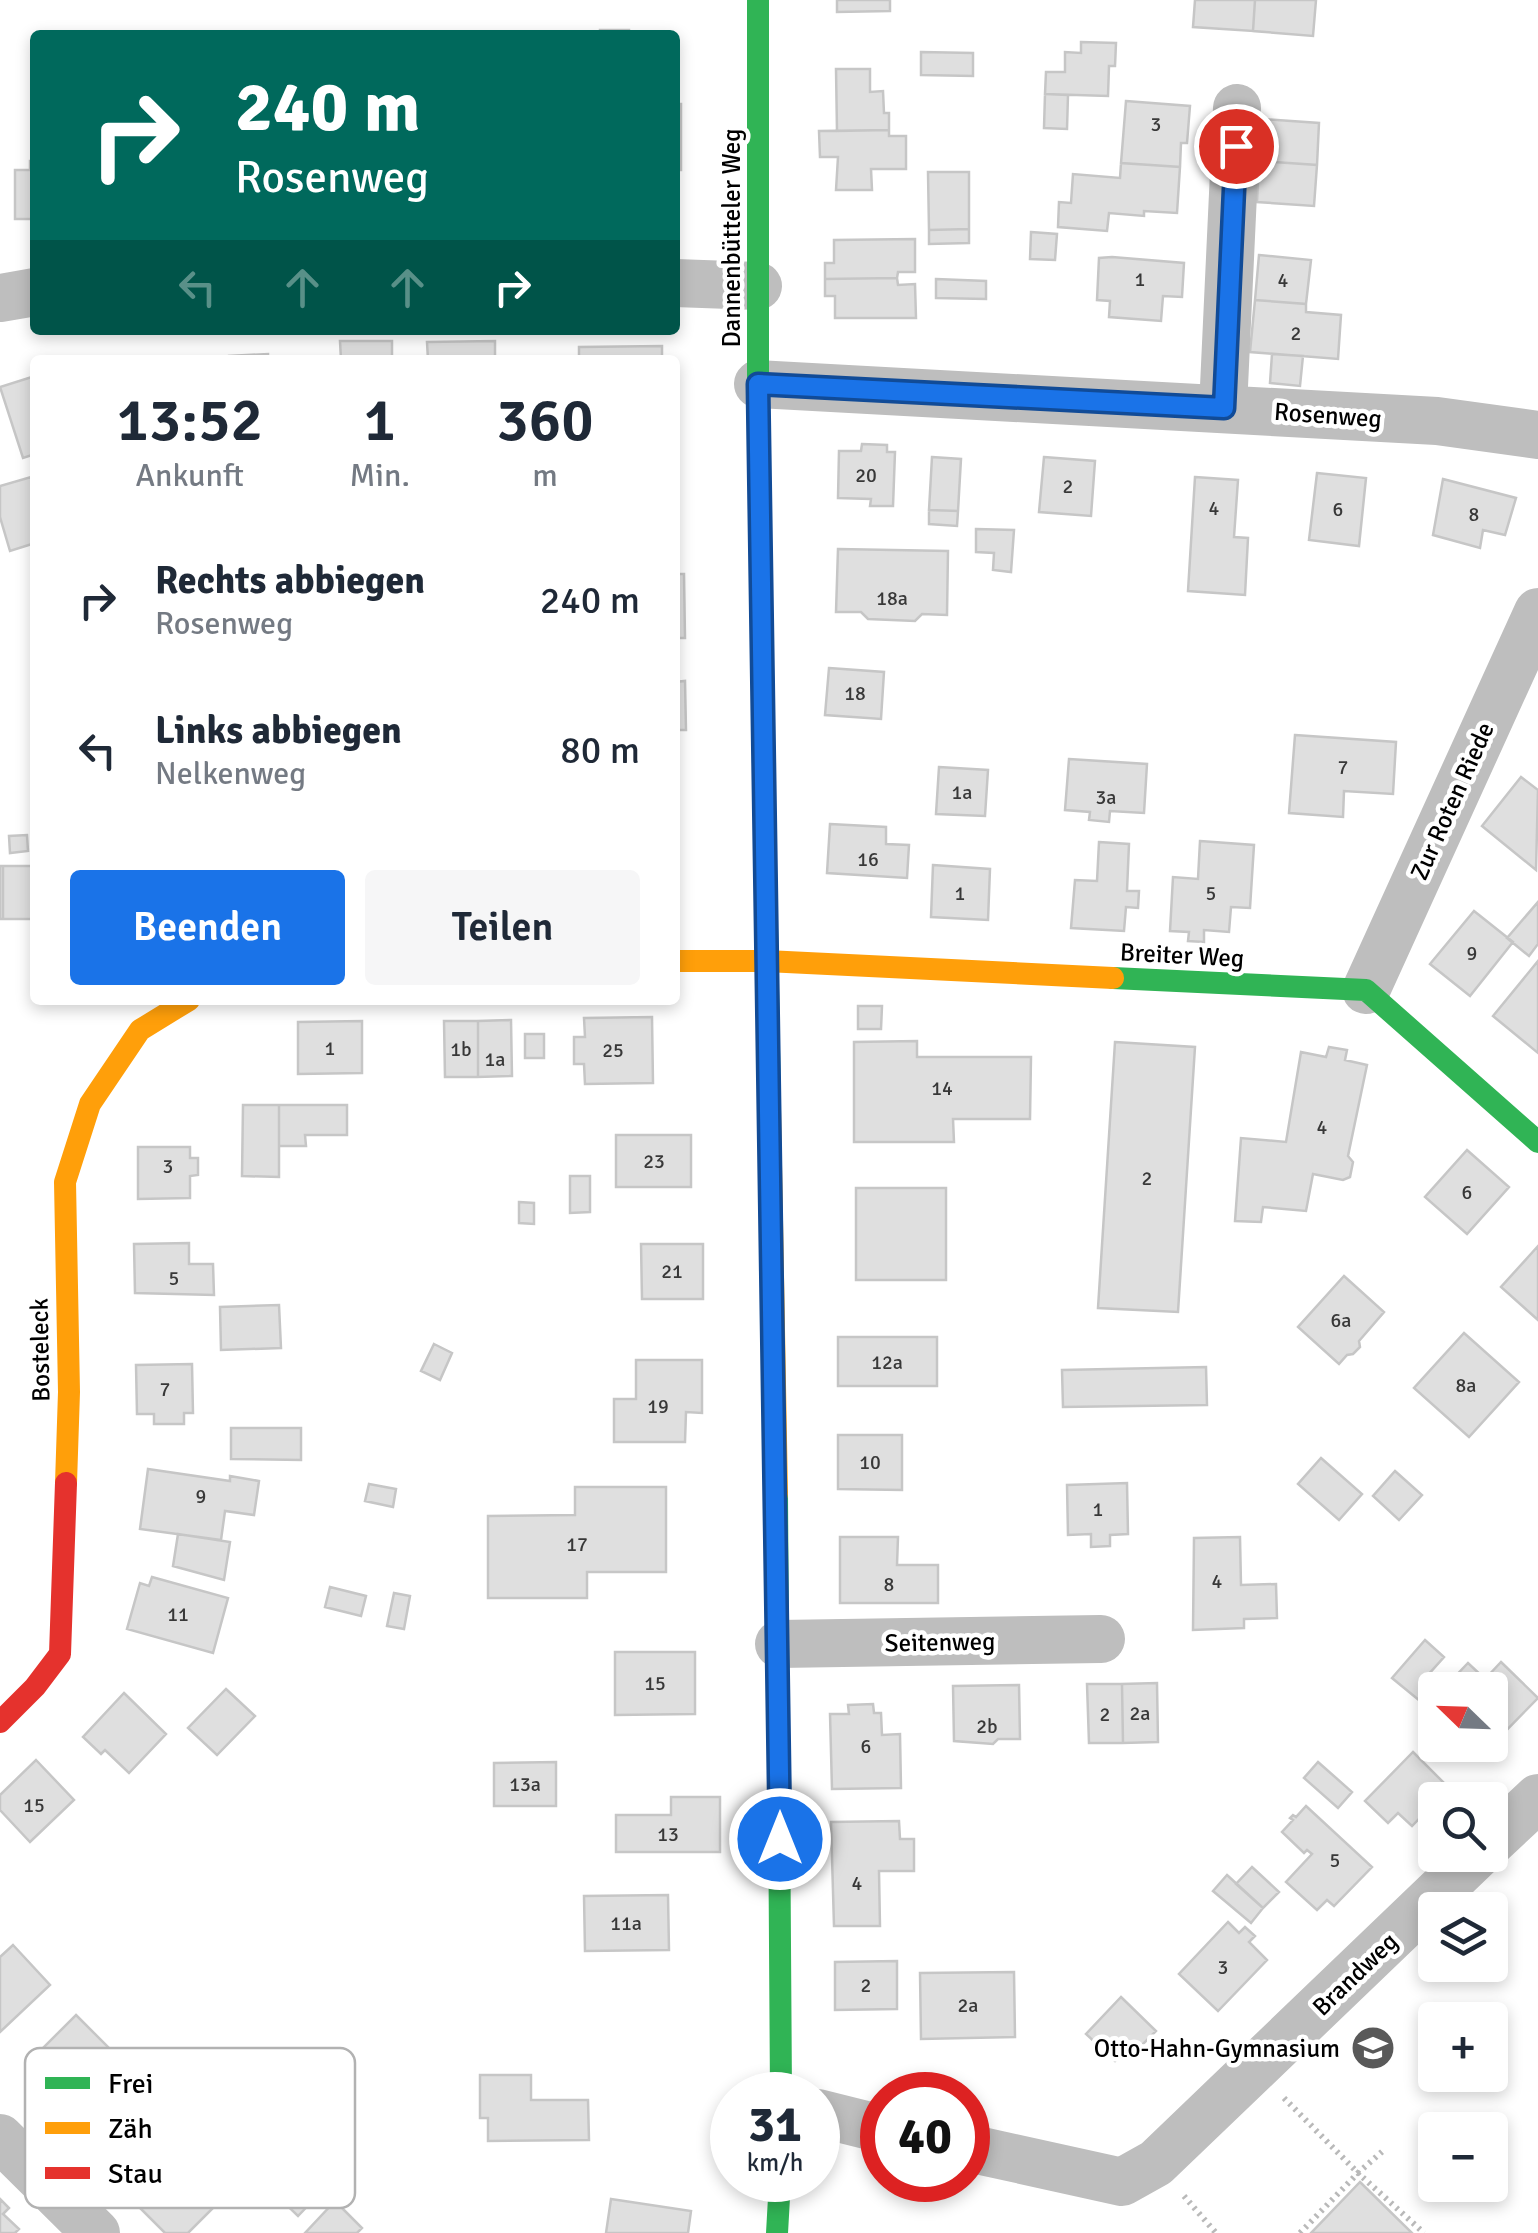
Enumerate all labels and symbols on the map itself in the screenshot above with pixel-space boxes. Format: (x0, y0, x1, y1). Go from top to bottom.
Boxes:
pin (1194, 104, 1279, 189)
house number: 3 (1151, 112, 1161, 137)
street label: Dannenbütteler Weg (716, 129, 747, 348)
house number: 1 (1135, 267, 1145, 292)
house number: 4 (1278, 268, 1289, 293)
house number: 2 (1291, 321, 1301, 346)
street label: Rosenweg (1273, 396, 1383, 434)
house number: 20 (855, 463, 877, 488)
house number: 2 (1063, 474, 1073, 499)
house number: 4 (1209, 496, 1220, 521)
house number: 6 (1333, 497, 1343, 522)
house number: 8 (1469, 502, 1479, 527)
house number: 18a (876, 586, 908, 611)
house number: 18 (844, 681, 866, 706)
street label: Zur Roten Riede (1403, 717, 1501, 885)
house number: 7 (1338, 755, 1348, 780)
house number: 1a (952, 780, 972, 805)
house number: 3a (1096, 785, 1116, 810)
house number: 16 (857, 847, 879, 872)
house number: 1 (955, 881, 965, 906)
house number: 5 (1206, 881, 1216, 906)
street label: Breiter Weg (1119, 936, 1245, 974)
house number: 9 (1467, 941, 1477, 966)
house number: 1 (325, 1036, 335, 1061)
house number: 1b (450, 1037, 472, 1062)
house number: 25 (602, 1038, 624, 1063)
house number: 1a (485, 1047, 505, 1072)
house number: 14 (931, 1076, 953, 1101)
house number: 4 (1317, 1115, 1328, 1140)
house number: 23 (643, 1149, 665, 1174)
house number: 3 (163, 1154, 173, 1179)
house number: 2 (1142, 1166, 1152, 1191)
house number: 6 (1462, 1180, 1472, 1205)
house number: 21 (661, 1259, 683, 1284)
house number: 5 (169, 1266, 179, 1291)
street label: Bosteleck (24, 1297, 56, 1402)
house number: 6a (1331, 1308, 1351, 1333)
house number: 12a (871, 1350, 903, 1375)
house number: 8a (1456, 1373, 1476, 1398)
house number: 7 (160, 1377, 170, 1402)
house number: 19 (647, 1394, 669, 1419)
house number: 10 (859, 1450, 881, 1475)
house number: 9 (196, 1484, 206, 1509)
house number: 1 (1093, 1497, 1103, 1522)
house number: 17 (566, 1532, 588, 1557)
house number: 4 (1212, 1569, 1223, 1594)
house number: 8 (884, 1572, 894, 1597)
house number: 11 (167, 1602, 189, 1627)
street label: Seitenweg (884, 1626, 996, 1658)
house number: 15 (644, 1671, 666, 1696)
north arrow (1418, 1672, 1508, 1762)
house number: 2a (1130, 1701, 1150, 1726)
house number: 2 (1100, 1702, 1110, 1727)
house number: 2b (976, 1714, 998, 1739)
house number: 6 (861, 1734, 871, 1759)
house number: 13a (509, 1772, 541, 1797)
position arrow (728, 1787, 832, 1891)
house number: 15 (23, 1793, 45, 1818)
house number: 13 (657, 1822, 679, 1847)
house number: 5 (1330, 1848, 1340, 1873)
house number: 4 (852, 1871, 863, 1896)
house number: 11a (610, 1911, 642, 1936)
street label: Brandweg (1306, 1926, 1404, 2022)
house number: 3 (1218, 1955, 1228, 1980)
house number: 2 (861, 1973, 871, 1998)
house number: 2a (958, 1993, 978, 2018)
school or university icon: Otto-Hahn-Gymnasium (1350, 2025, 1396, 2071)
place label: Otto-Hahn-Gymnasium (1094, 2033, 1340, 2064)
legend (25, 2048, 355, 2208)
text: Frei (108, 2067, 153, 2101)
speed limit sign: 40 (860, 2072, 990, 2202)
text: Zäh (108, 2112, 153, 2146)
text: Stau (108, 2157, 163, 2191)

